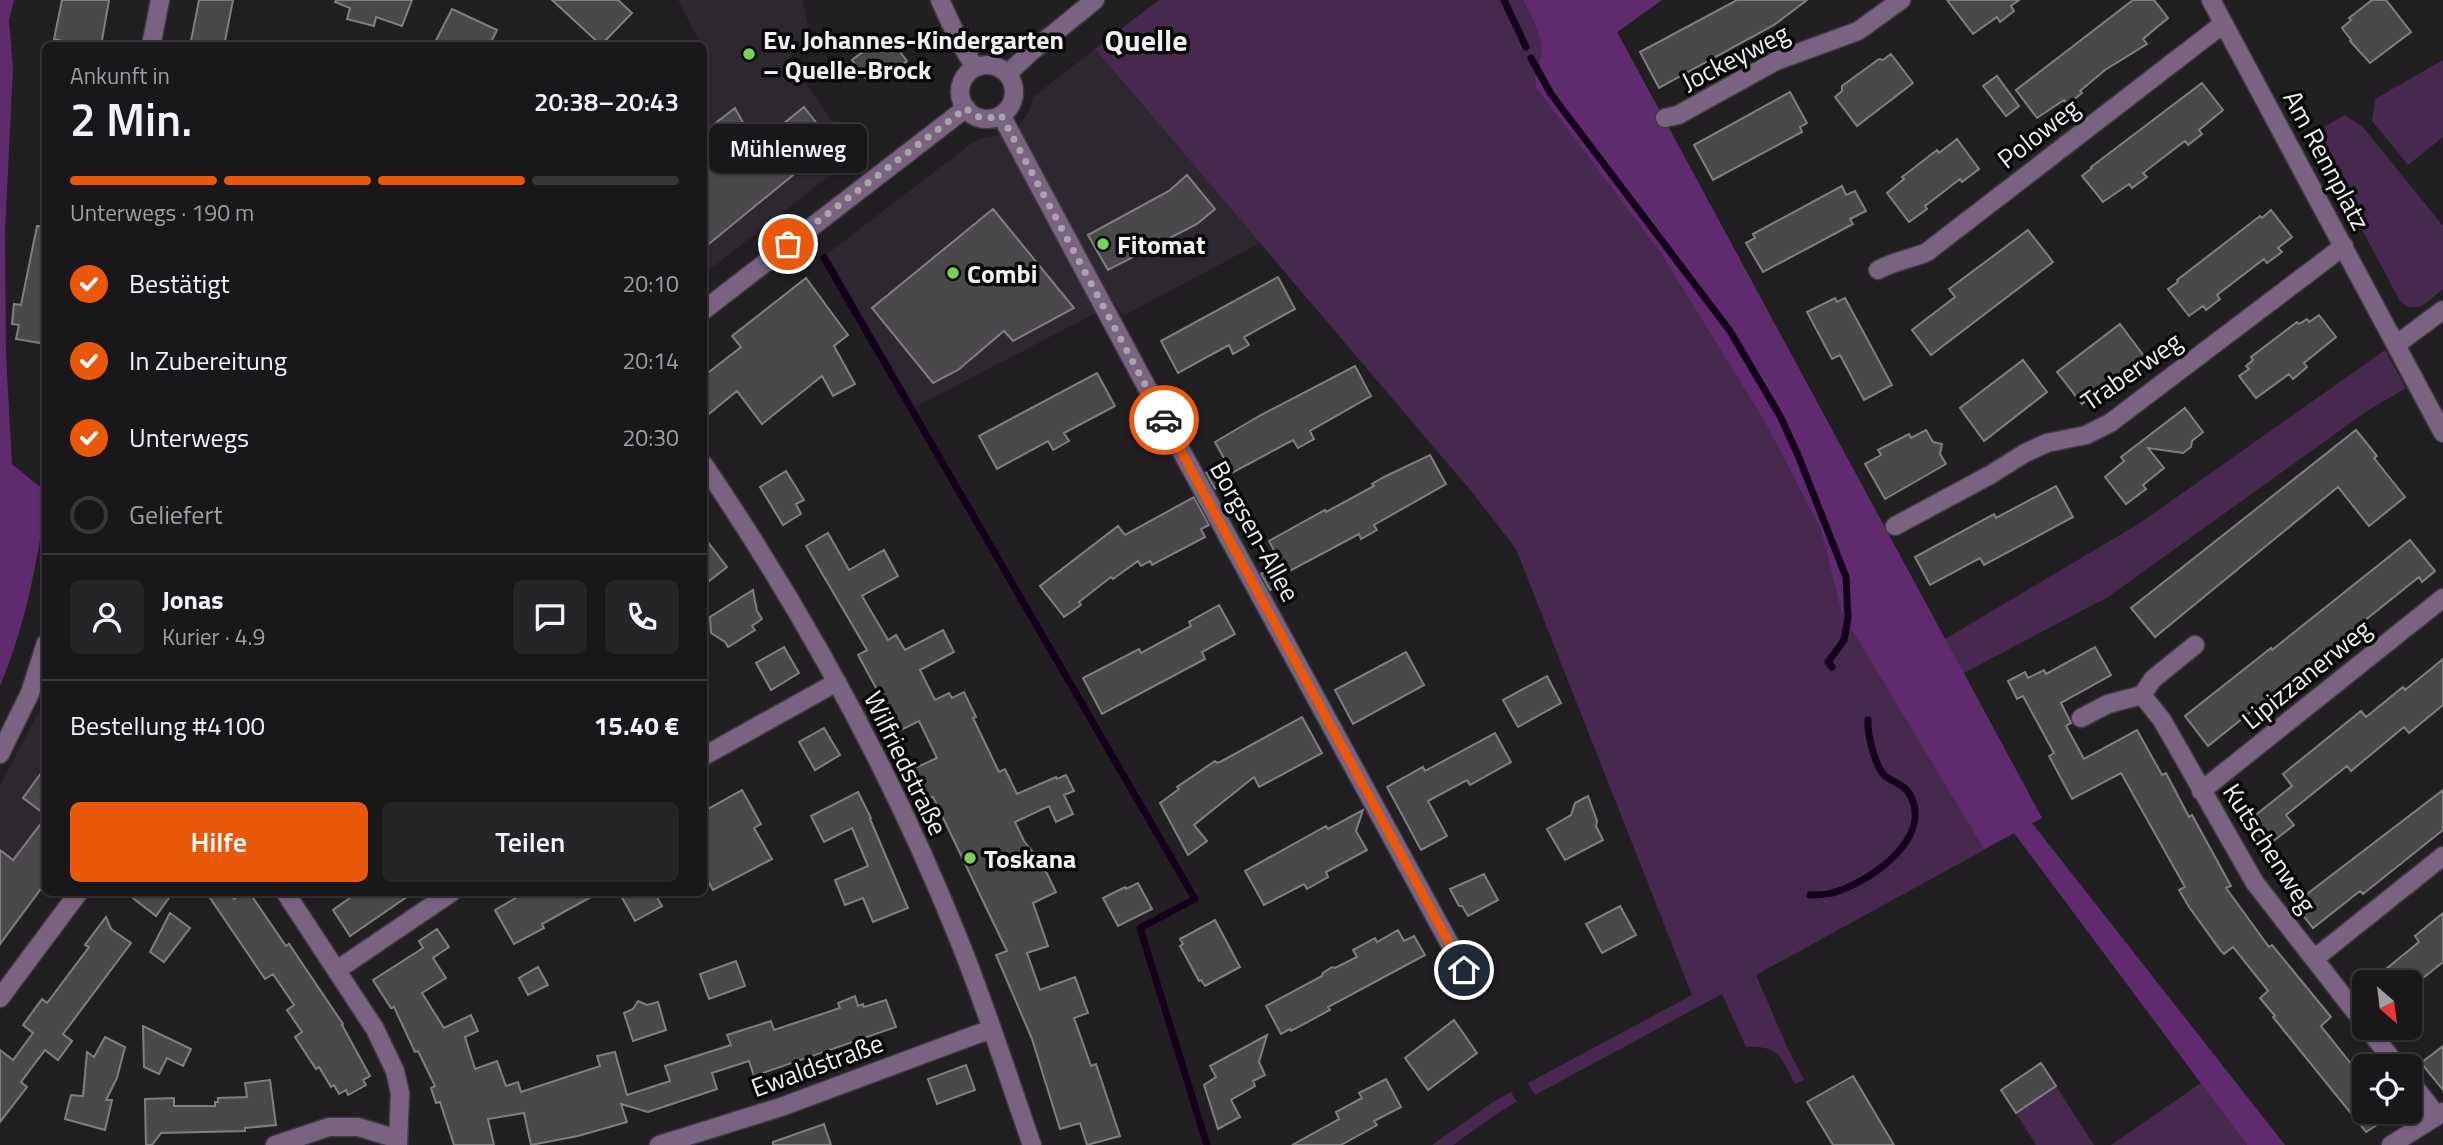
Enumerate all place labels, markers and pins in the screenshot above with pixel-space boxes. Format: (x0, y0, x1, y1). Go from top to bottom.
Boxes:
place label: Ev. Johannes-Kindergarten – Quelle-Brock (763, 20, 1064, 89)
marker: Ev. Johannes-Kindergarten – Quelle-Brock (741, 46, 757, 62)
callout: Mühlenweg (709, 125, 867, 174)
pin (758, 214, 818, 274)
place label: Fitomat (1117, 225, 1205, 264)
marker: Fitomat (1095, 236, 1111, 252)
place label: Combi (967, 254, 1037, 293)
marker: Combi (945, 265, 961, 281)
place label: Toskana (984, 839, 1076, 878)
marker: Toskana (962, 850, 978, 866)
pin (1434, 940, 1494, 1000)

